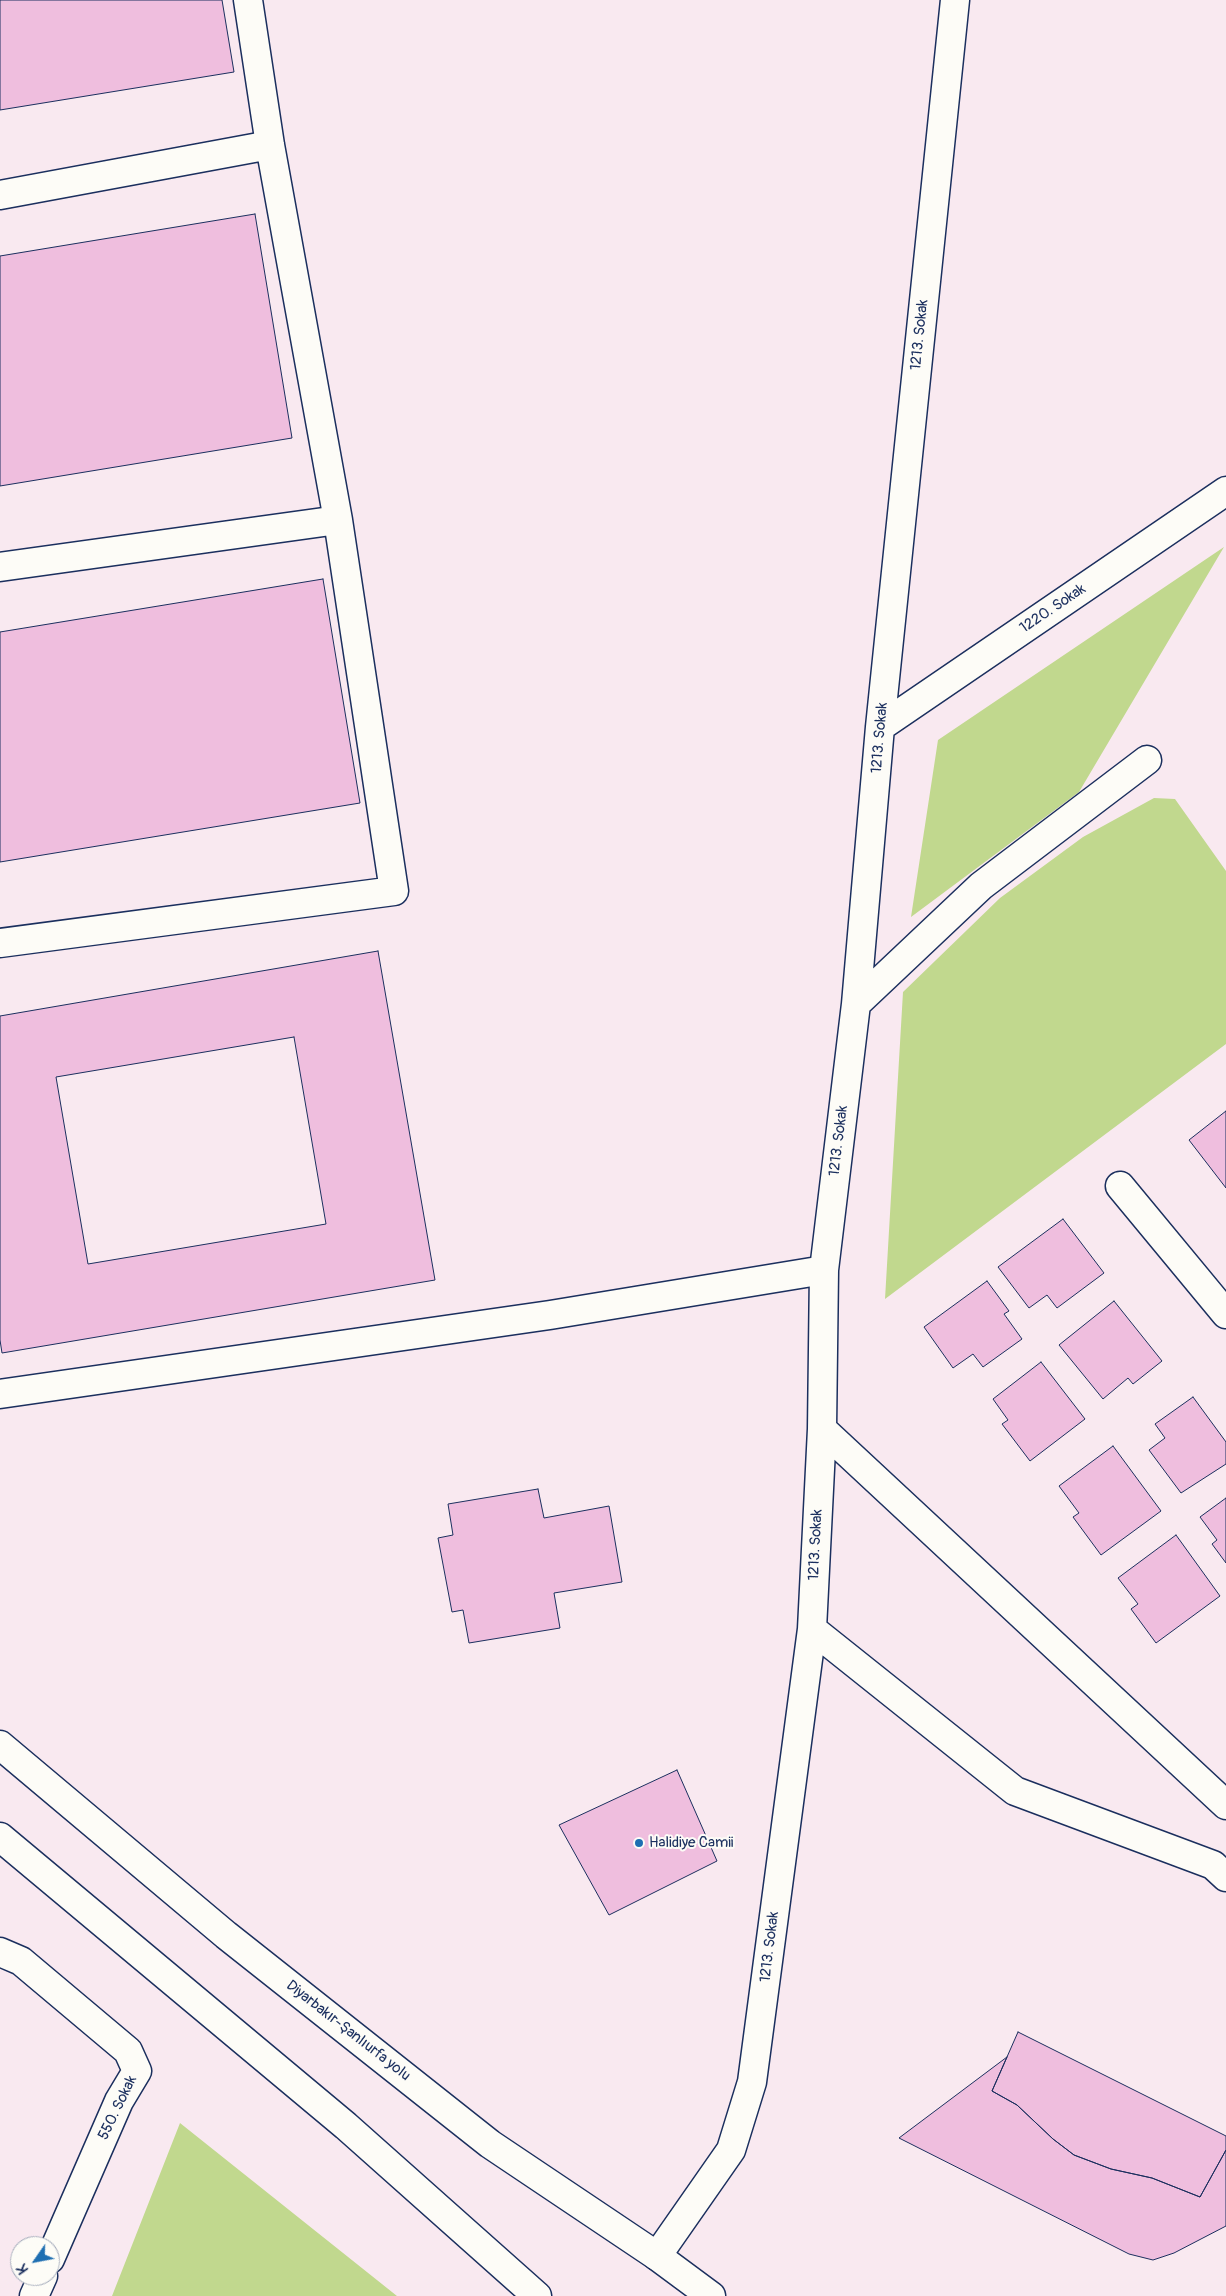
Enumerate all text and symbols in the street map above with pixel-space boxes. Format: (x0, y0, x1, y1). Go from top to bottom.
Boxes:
street label: 1213. Sokak (907, 299, 933, 371)
street label: 1220. Sokak (1017, 580, 1089, 638)
street label: 1213. Sokak (868, 702, 892, 774)
street label: 1213. Sokak (826, 1105, 852, 1177)
street label: 1213. Sokak (805, 1509, 827, 1581)
place label: Halidiye Camii (649, 1834, 734, 1852)
marker: Halidiye Camii (633, 1837, 645, 1849)
street label: 1213. Sokak (757, 1911, 783, 1983)
street label: Diyarbakır-Şanlıurfa yolu (282, 1977, 414, 2085)
street label: 550. Sokak (95, 2073, 141, 2143)
north arrow (10, 2236, 60, 2286)
text: K (13, 2261, 32, 2277)

